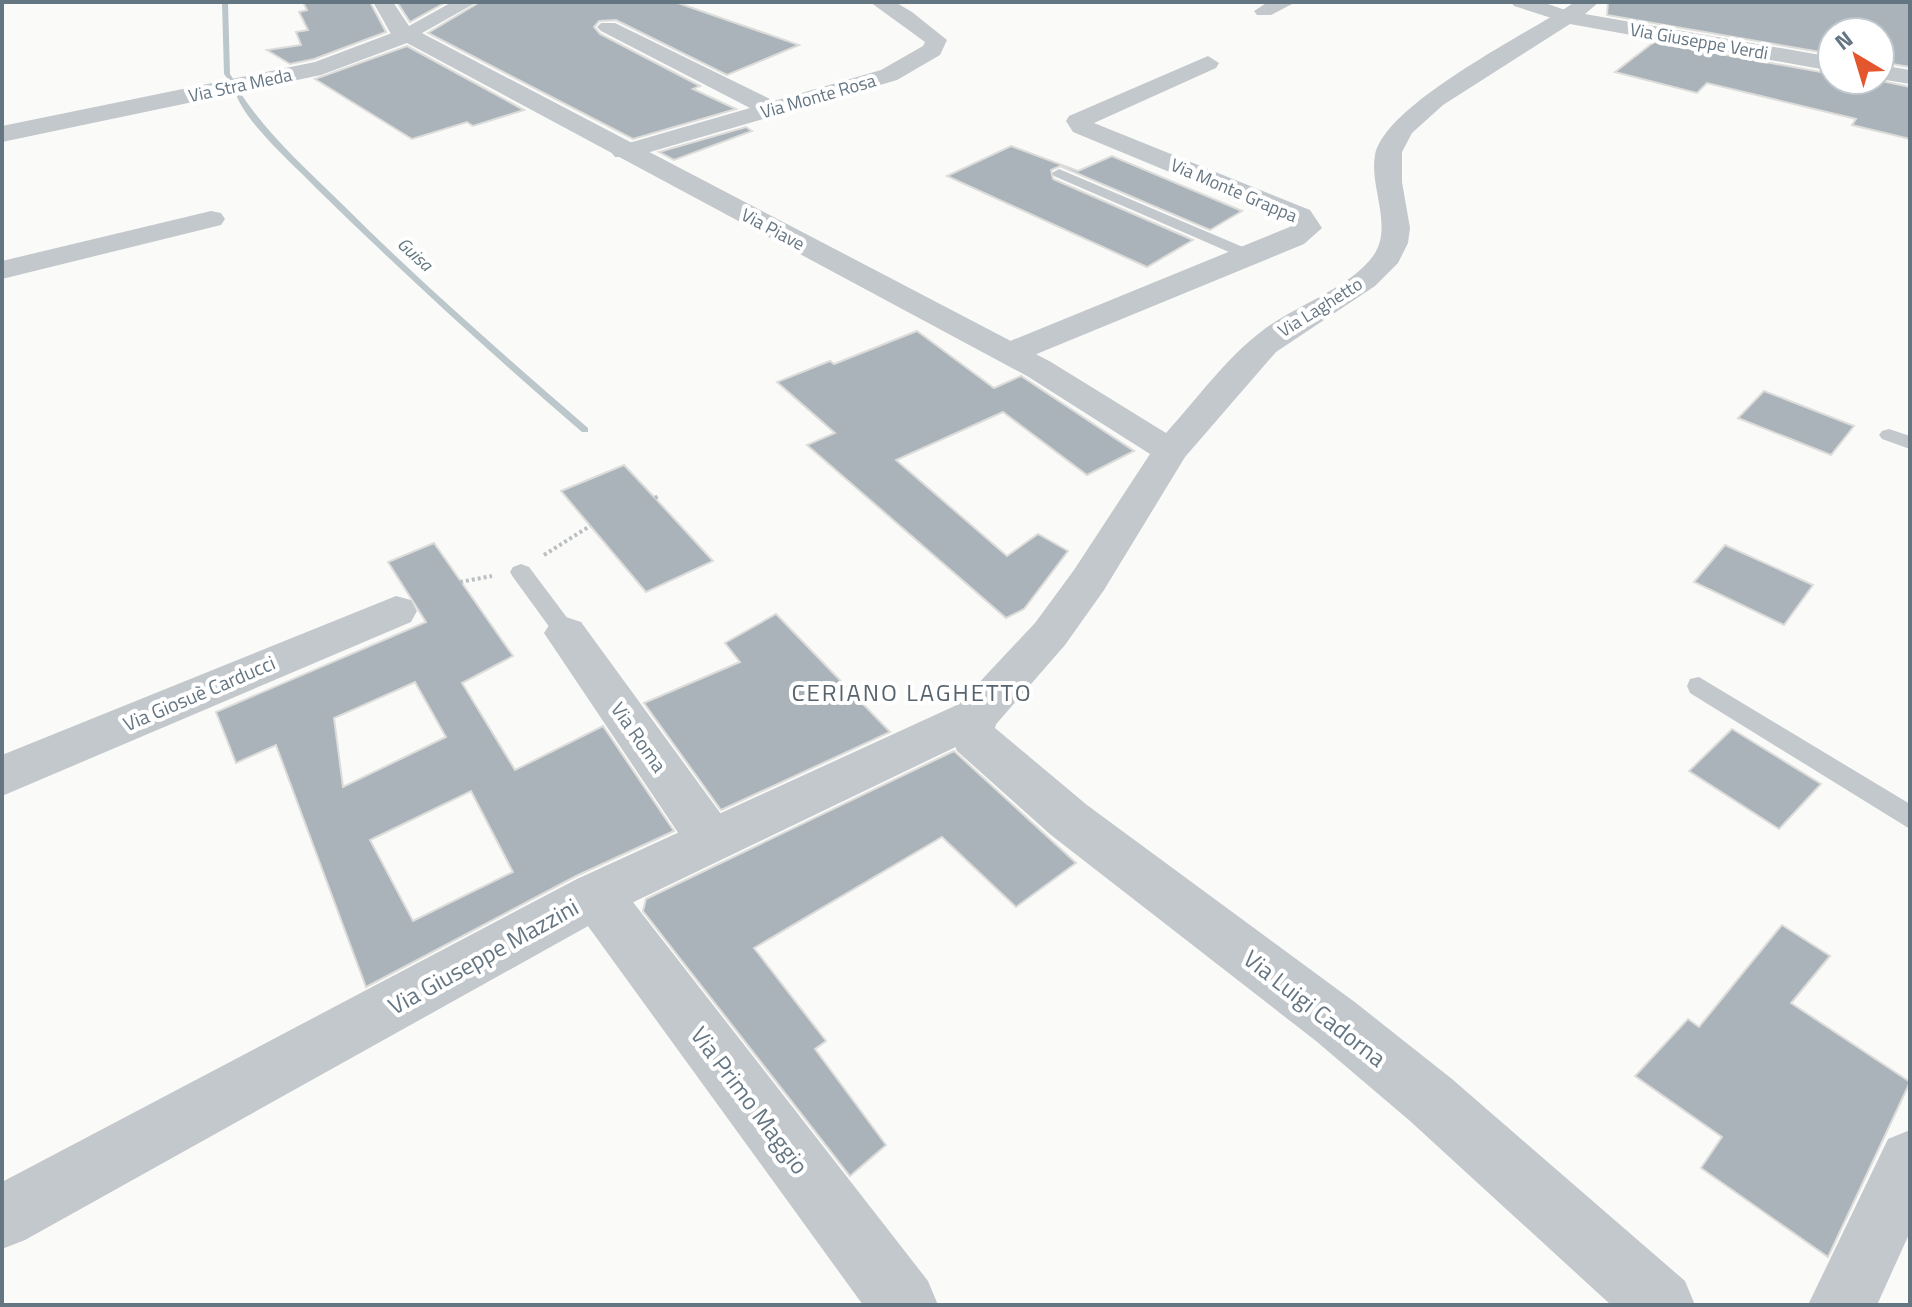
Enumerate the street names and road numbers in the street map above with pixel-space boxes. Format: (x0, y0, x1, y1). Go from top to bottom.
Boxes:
street label: Via Giuseppe Verdi (1628, 16, 1770, 66)
street label: Via Stra Meda (186, 61, 294, 109)
street label: Via Monte Rosa (757, 67, 879, 125)
street label: Via Monte Grappa (1166, 151, 1302, 229)
street label: Via Piave (736, 201, 810, 257)
street label: Via Laghetto (1273, 270, 1367, 344)
street label: Via Giosuè Carducci (118, 647, 280, 739)
street label: Via Roma (603, 695, 675, 779)
street label: Via Giuseppe Mazzini (381, 889, 585, 1023)
street label: Via Luigi Cadorna (1236, 941, 1394, 1075)
street label: Via Primo Maggio (682, 1018, 818, 1182)

